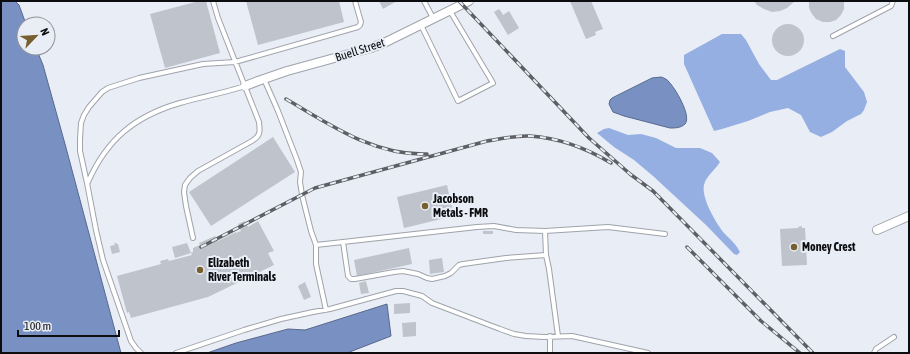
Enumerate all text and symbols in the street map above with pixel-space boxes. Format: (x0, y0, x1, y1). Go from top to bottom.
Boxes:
north arrow (16, 16, 56, 56)
text: N (38, 26, 52, 37)
street label: Buell Street (333, 35, 387, 65)
place label: Jacobson Metals - FMR (432, 192, 488, 220)
marker: Jacobson Metals - FMR (420, 201, 430, 211)
place label: Money Crest (802, 240, 856, 254)
marker: Money Crest (789, 242, 799, 252)
place label: Elizabeth River Terminals (208, 256, 277, 284)
marker: Elizabeth River Terminals (195, 265, 205, 275)
scale bar (18, 312, 119, 338)
text: 100 m (24, 319, 51, 333)

